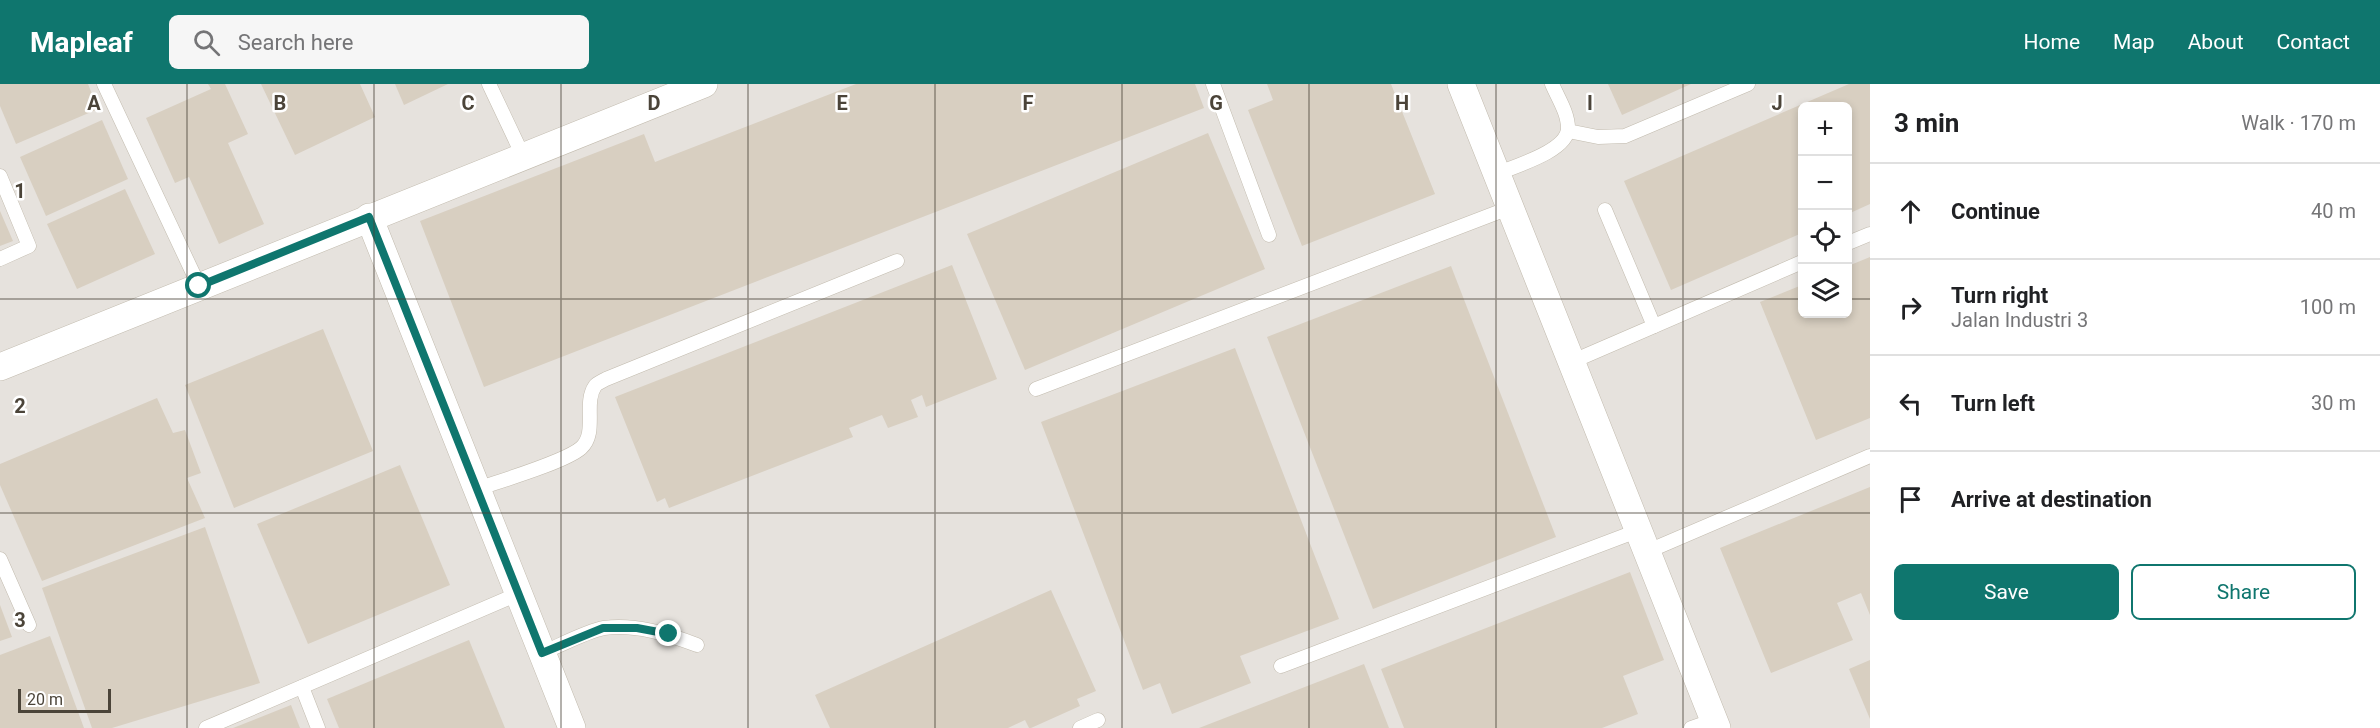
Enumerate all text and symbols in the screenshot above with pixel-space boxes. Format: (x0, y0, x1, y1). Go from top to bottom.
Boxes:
search box (169, 15, 589, 69)
text: Mapleaf (30, 26, 133, 59)
icon: search (190, 26, 223, 59)
text: Search here (238, 30, 354, 55)
text: Home (2024, 30, 2080, 54)
text: Map (2113, 30, 2155, 54)
text: About (2188, 30, 2244, 54)
text: Contact (2277, 30, 2350, 54)
text: A (87, 91, 101, 115)
text: B (274, 91, 286, 115)
text: C (461, 91, 475, 115)
text: D (648, 91, 661, 115)
text: E (836, 91, 848, 115)
text: F (1023, 91, 1034, 115)
text: G (1209, 91, 1223, 115)
text: H (1395, 91, 1409, 115)
text: I (1587, 91, 1593, 115)
text: J (1771, 91, 1783, 115)
map controls (1798, 102, 1852, 318)
button: + (1798, 102, 1852, 156)
text: 3 min (1894, 108, 1959, 138)
text: Walk · 170 m (2241, 111, 2356, 135)
button: − (1798, 156, 1852, 210)
text: 1 (14, 179, 26, 203)
icon: ahead (1894, 195, 1927, 228)
text: Continue (1951, 199, 2040, 224)
text: 40 m (2311, 199, 2356, 223)
button: locate (1798, 210, 1852, 264)
button: layers (1798, 264, 1852, 318)
route start (185, 272, 211, 298)
text: Turn right (1951, 283, 2048, 308)
icon: right (1894, 291, 1927, 324)
text: 100 m (2300, 295, 2356, 319)
text: Jalan Industri 3 (1951, 308, 2088, 332)
icon: left (1894, 387, 1927, 420)
text: Turn left (1951, 391, 2035, 416)
text: 30 m (2311, 391, 2356, 415)
text: 2 (14, 394, 26, 418)
icon: arrive (1894, 483, 1927, 516)
text: Arrive at destination (1951, 487, 2152, 512)
button: Save (1894, 564, 2119, 620)
button: Share (2131, 564, 2356, 620)
text: 3 (14, 608, 26, 632)
route end (655, 620, 681, 646)
scale bar (18, 686, 111, 714)
text: 20 m (27, 690, 63, 709)

